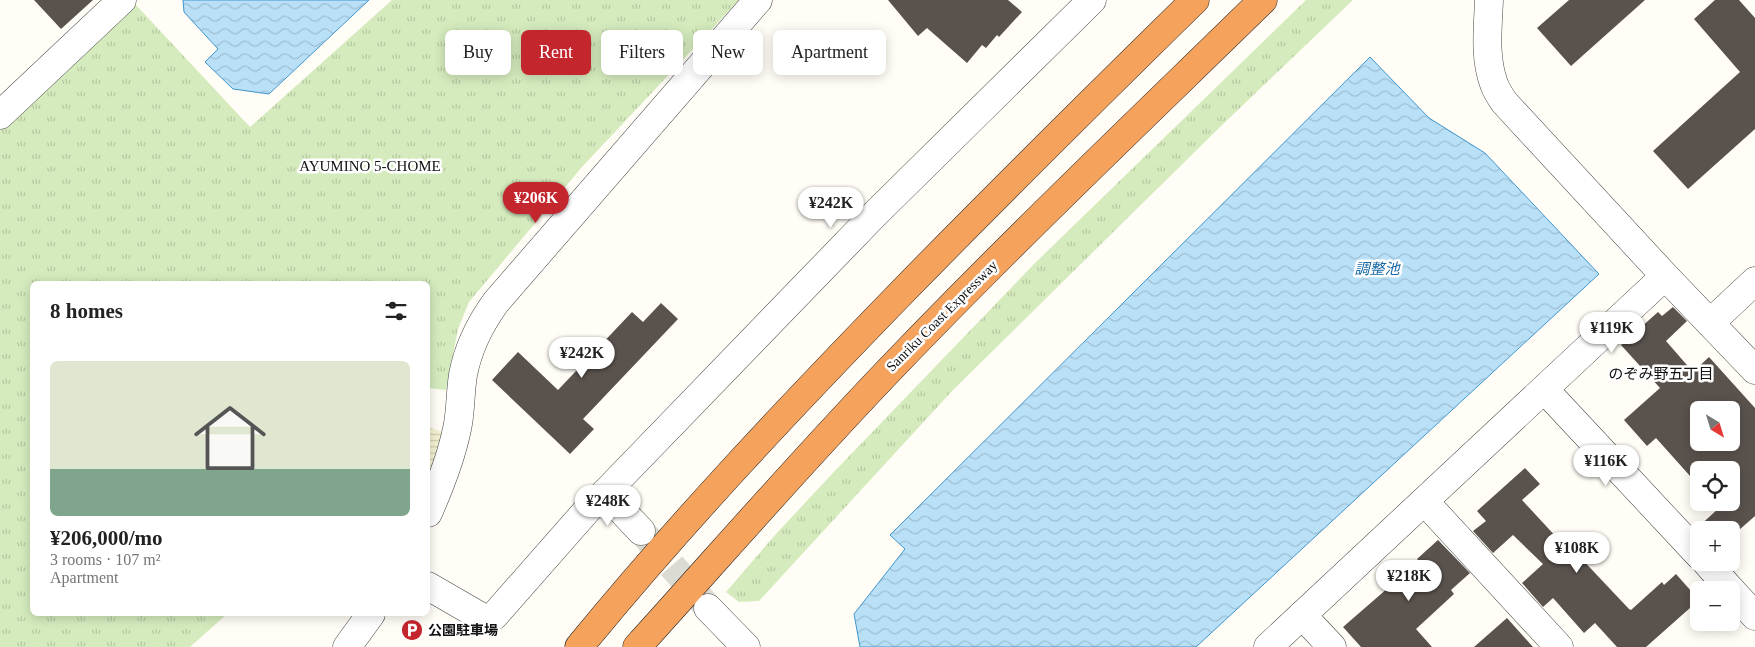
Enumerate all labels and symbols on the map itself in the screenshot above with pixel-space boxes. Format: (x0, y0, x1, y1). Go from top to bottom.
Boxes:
district label: AYUMINO 5-CHOME (299, 158, 441, 174)
pin: ¥206K (501, 182, 571, 224)
pin: ¥242K (796, 186, 866, 229)
street label: Sanriku Coast Expressway (884, 258, 1000, 374)
water label: 調整池 (1354, 261, 1401, 277)
pin: ¥119K (1577, 312, 1647, 354)
pin: ¥242K (547, 336, 617, 379)
district label: のぞみ野五丁目 (1608, 366, 1714, 382)
north arrow (1690, 401, 1740, 451)
pin: ¥116K (1571, 444, 1641, 487)
pin: ¥248K (573, 484, 643, 527)
pin: ¥108K (1542, 532, 1612, 574)
pin: ¥218K (1374, 560, 1444, 602)
parking icon: 公園駐車場 (400, 618, 424, 642)
place label: 公園駐車場 (428, 623, 498, 638)

